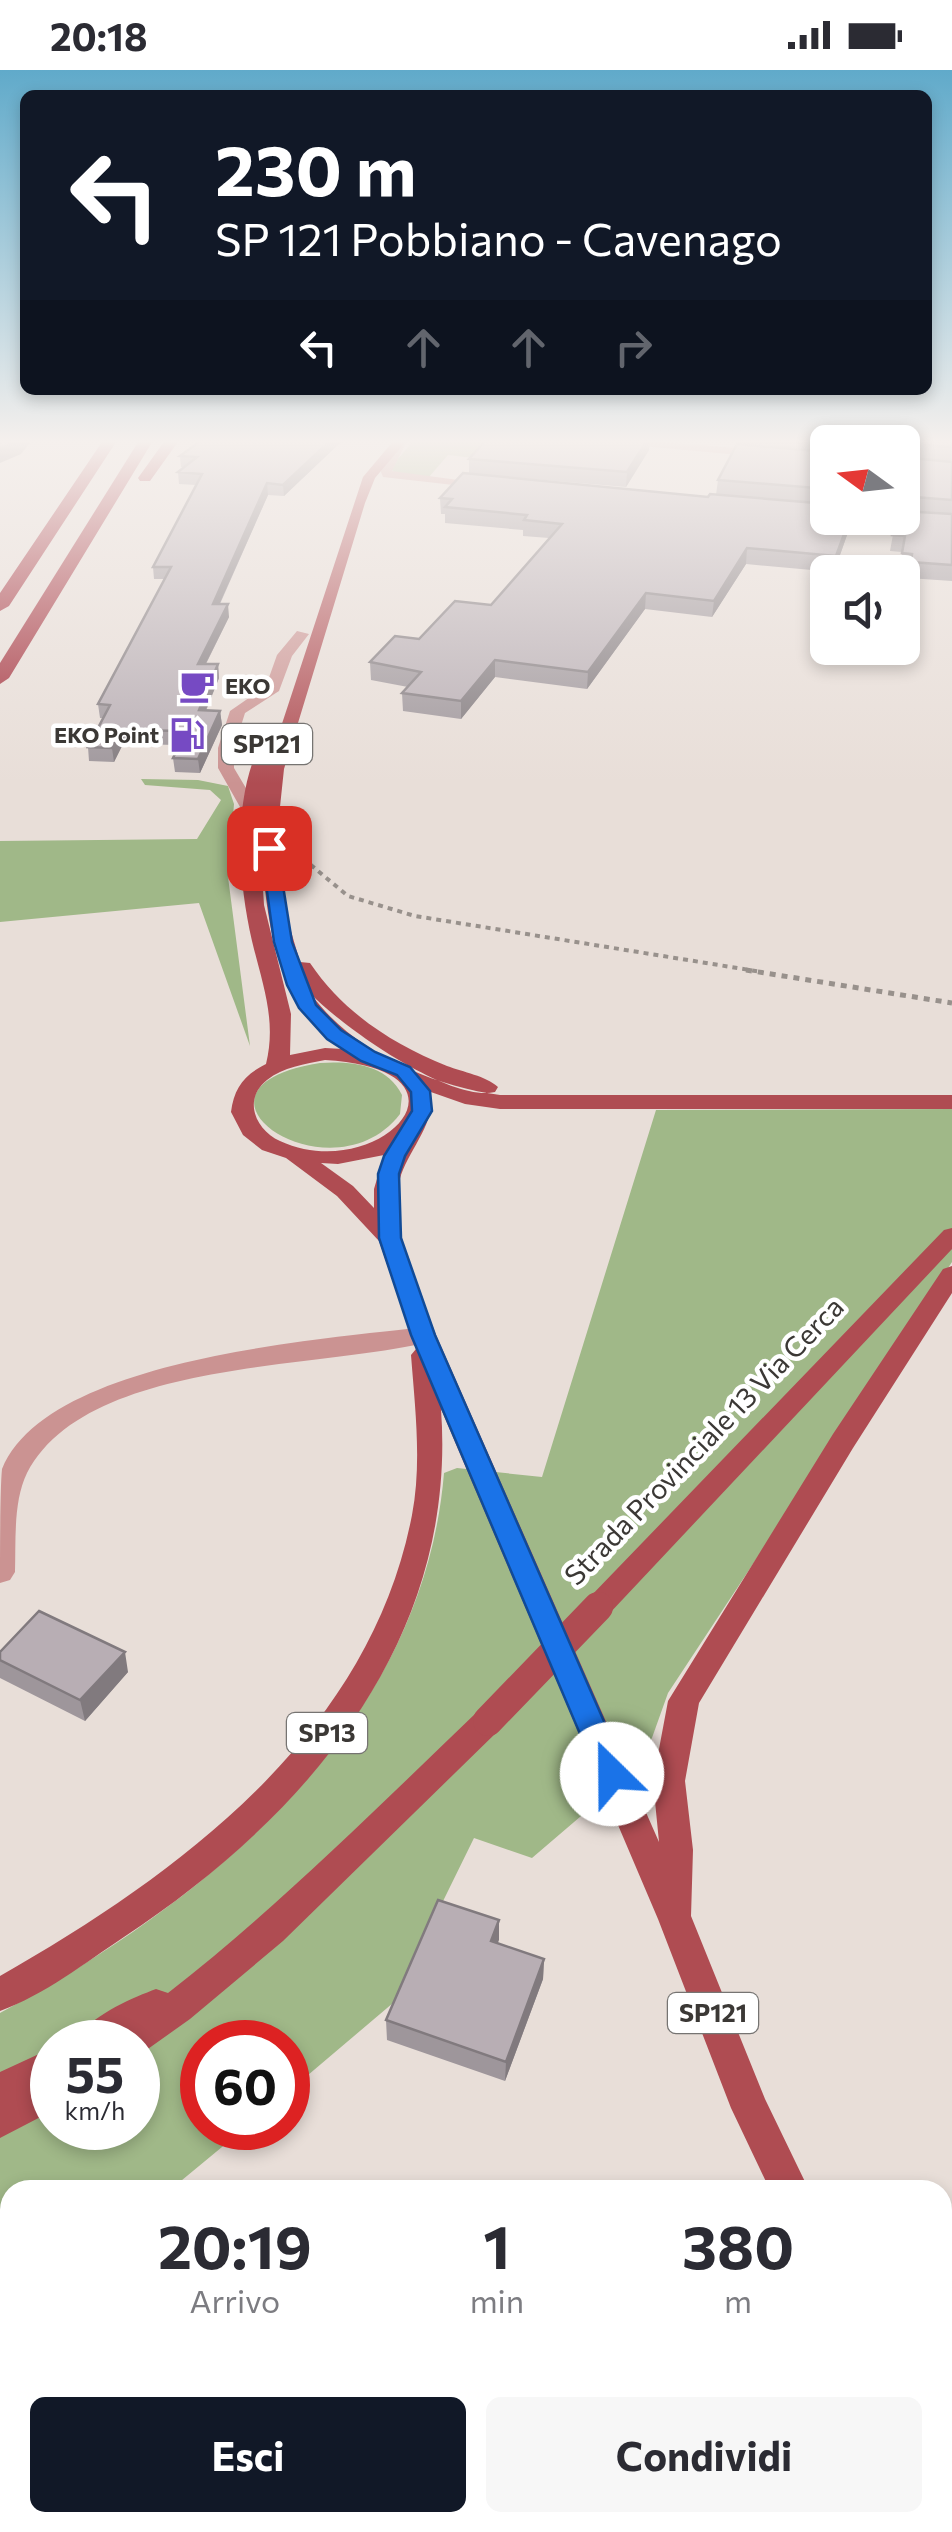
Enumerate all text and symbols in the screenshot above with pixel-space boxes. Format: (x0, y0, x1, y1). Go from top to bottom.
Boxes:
text: 20:18 (50, 12, 147, 59)
text: 230 m (215, 125, 417, 210)
icon: left (50, 130, 180, 260)
text: SP 121 Pobbiano - Cavenago (215, 210, 782, 265)
icon: left (291, 320, 346, 375)
icon: ahead (396, 320, 451, 375)
icon: ahead (501, 320, 556, 375)
icon: right (606, 320, 661, 375)
north arrow (810, 425, 920, 535)
map controls (810, 425, 920, 665)
button: sound (810, 555, 920, 665)
cafe icon: EKO (178, 667, 216, 705)
place label: EKO (225, 672, 271, 699)
fuel station icon: EKO Point (168, 716, 206, 754)
place label: EKO Point (54, 721, 159, 748)
road number: SP121 (222, 724, 312, 764)
pin (227, 806, 312, 891)
icon: arrive (242, 821, 297, 876)
street label: Strada Provinciale 13 Via Cerca (557, 1289, 850, 1591)
road number: SP13 (287, 1713, 367, 1753)
position arrow (560, 1722, 664, 1826)
road number: SP121 (668, 1993, 758, 2033)
speed limit sign: 60 (180, 2020, 310, 2150)
text: 55 (66, 2042, 124, 2103)
text: km/h (65, 2095, 125, 2125)
text: 20:19 (158, 2208, 312, 2281)
text: 1 (483, 2208, 510, 2281)
text: 380 (682, 2208, 794, 2281)
text: Arrivo (189, 2280, 280, 2320)
text: min (470, 2280, 524, 2320)
text: m (724, 2280, 752, 2320)
button: Esci (30, 2397, 466, 2512)
button: Condividi (486, 2397, 922, 2512)

